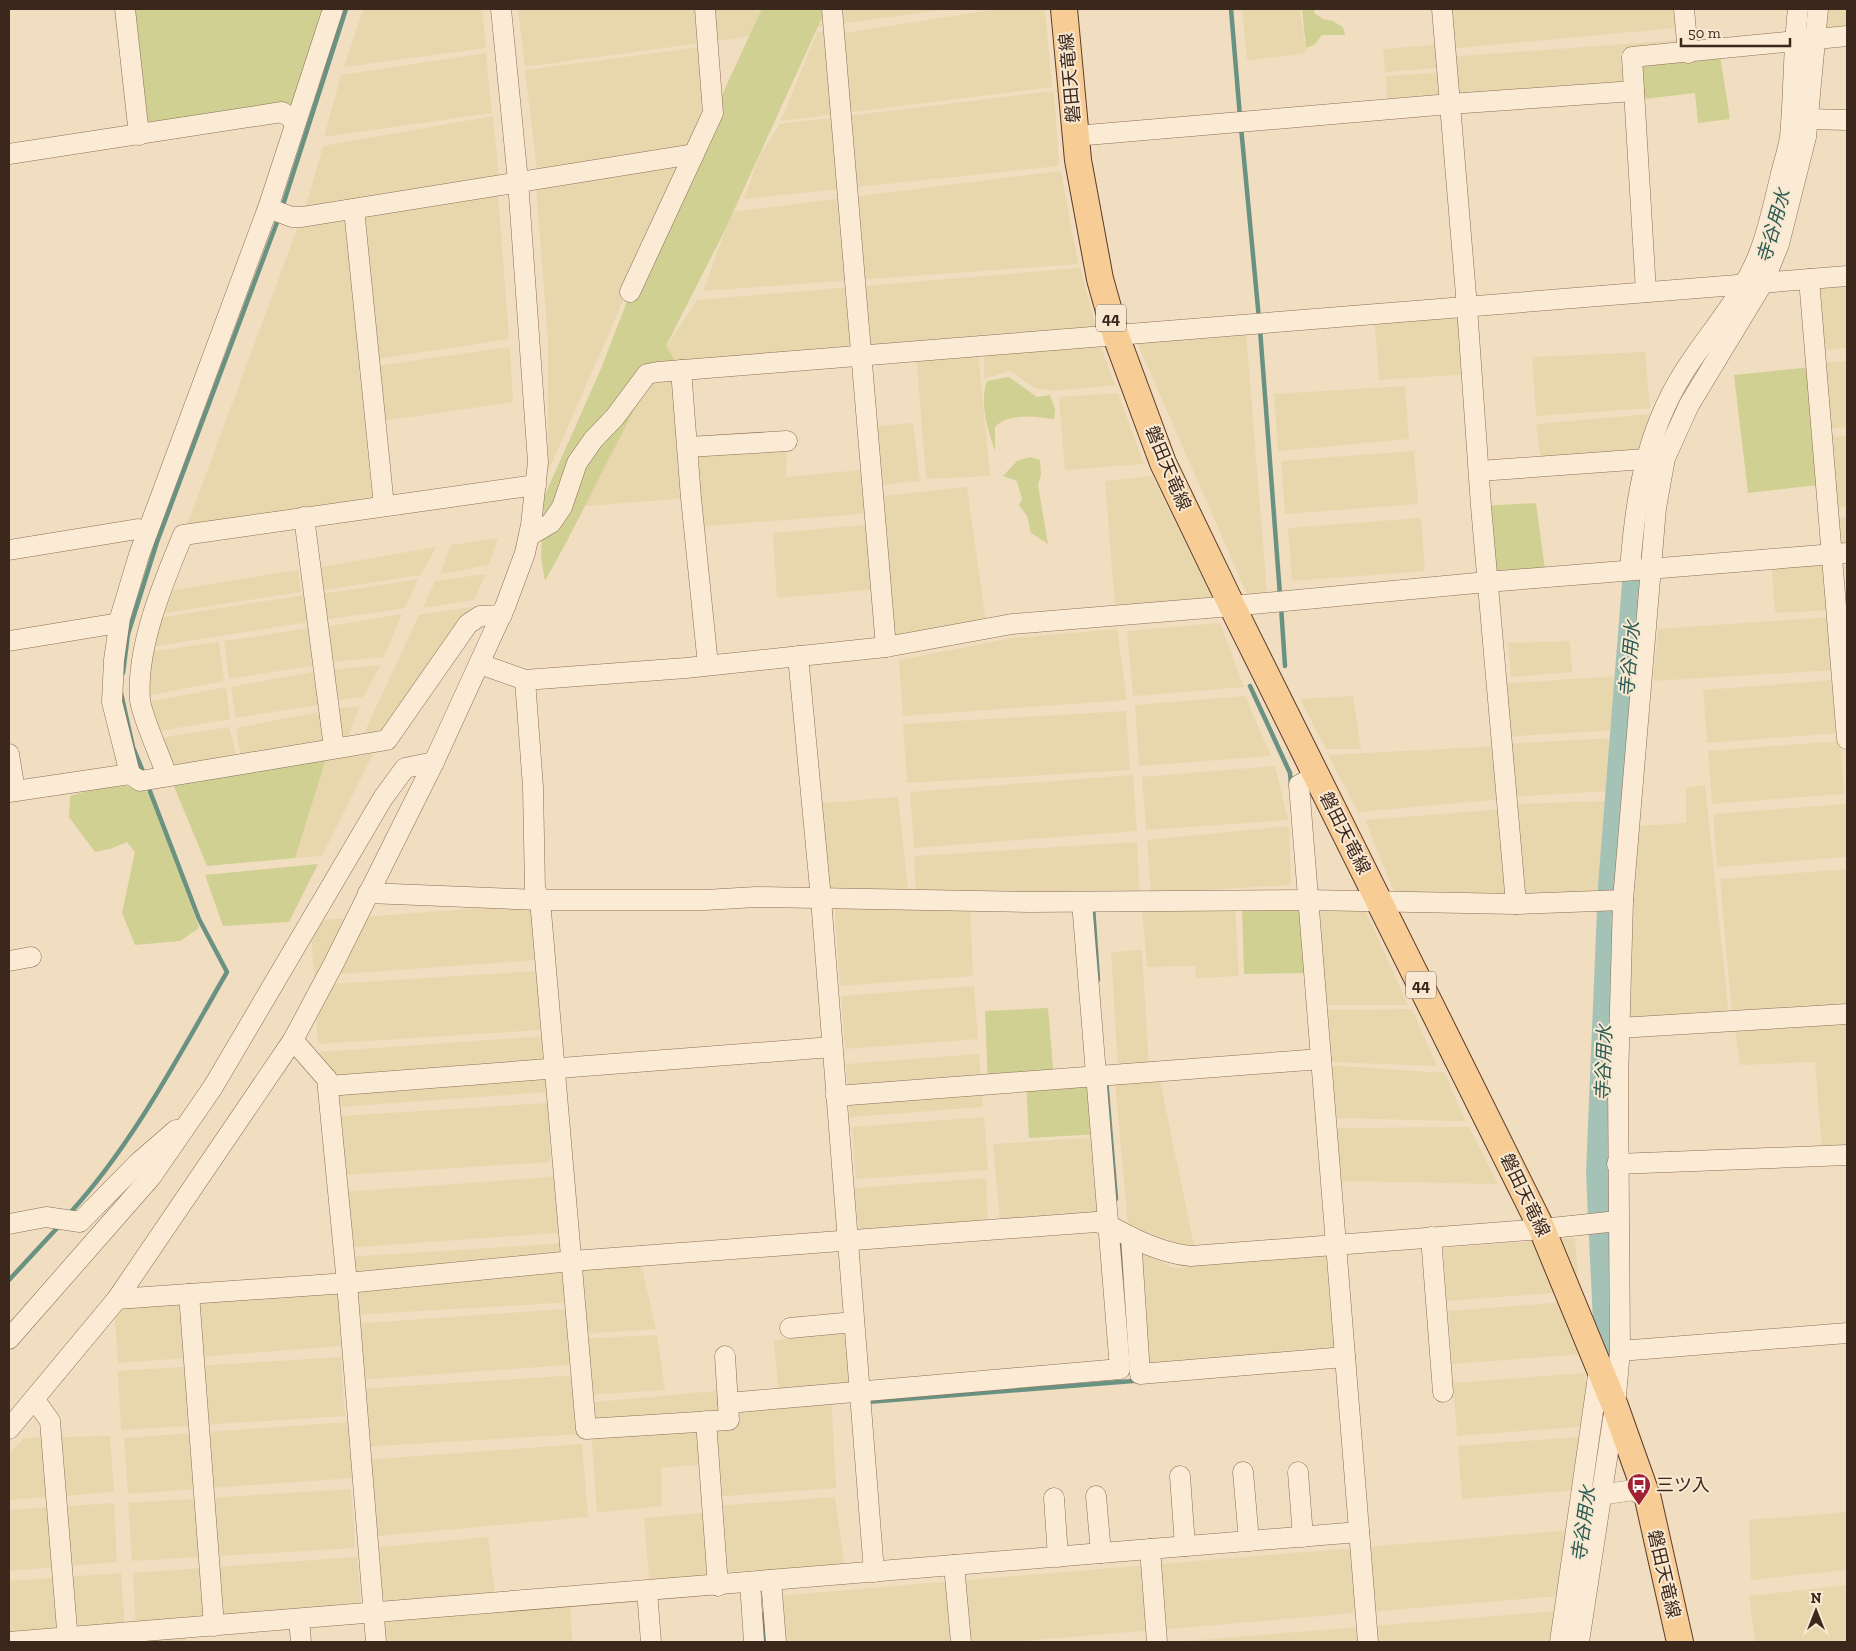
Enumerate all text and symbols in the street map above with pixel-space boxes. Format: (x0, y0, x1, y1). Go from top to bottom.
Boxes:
scale bar (1681, 15, 1790, 47)
text: 50 m (1688, 24, 1721, 42)
street label: 磐田天竜線 (1055, 32, 1085, 124)
water label: 寺谷用水 (1752, 185, 1796, 266)
road number: 44 (1096, 304, 1126, 332)
street label: 磐田天竜線 (1140, 422, 1196, 514)
water label: 寺谷用水 (1615, 618, 1644, 698)
street label: 磐田天竜線 (1315, 788, 1375, 878)
road number: 44 (1406, 972, 1436, 998)
water label: 寺谷用水 (1591, 1023, 1616, 1101)
street label: 磐田天竜線 (1495, 1150, 1555, 1240)
bus stop icon: 三ツ入 (1626, 1472, 1652, 1506)
place label: 三ツ入 (1656, 1474, 1710, 1496)
water label: 寺谷用水 (1567, 1483, 1600, 1563)
street label: 磐田天竜線 (1643, 1528, 1685, 1620)
north arrow (1791, 1586, 1841, 1636)
text: N (1811, 1590, 1822, 1607)

